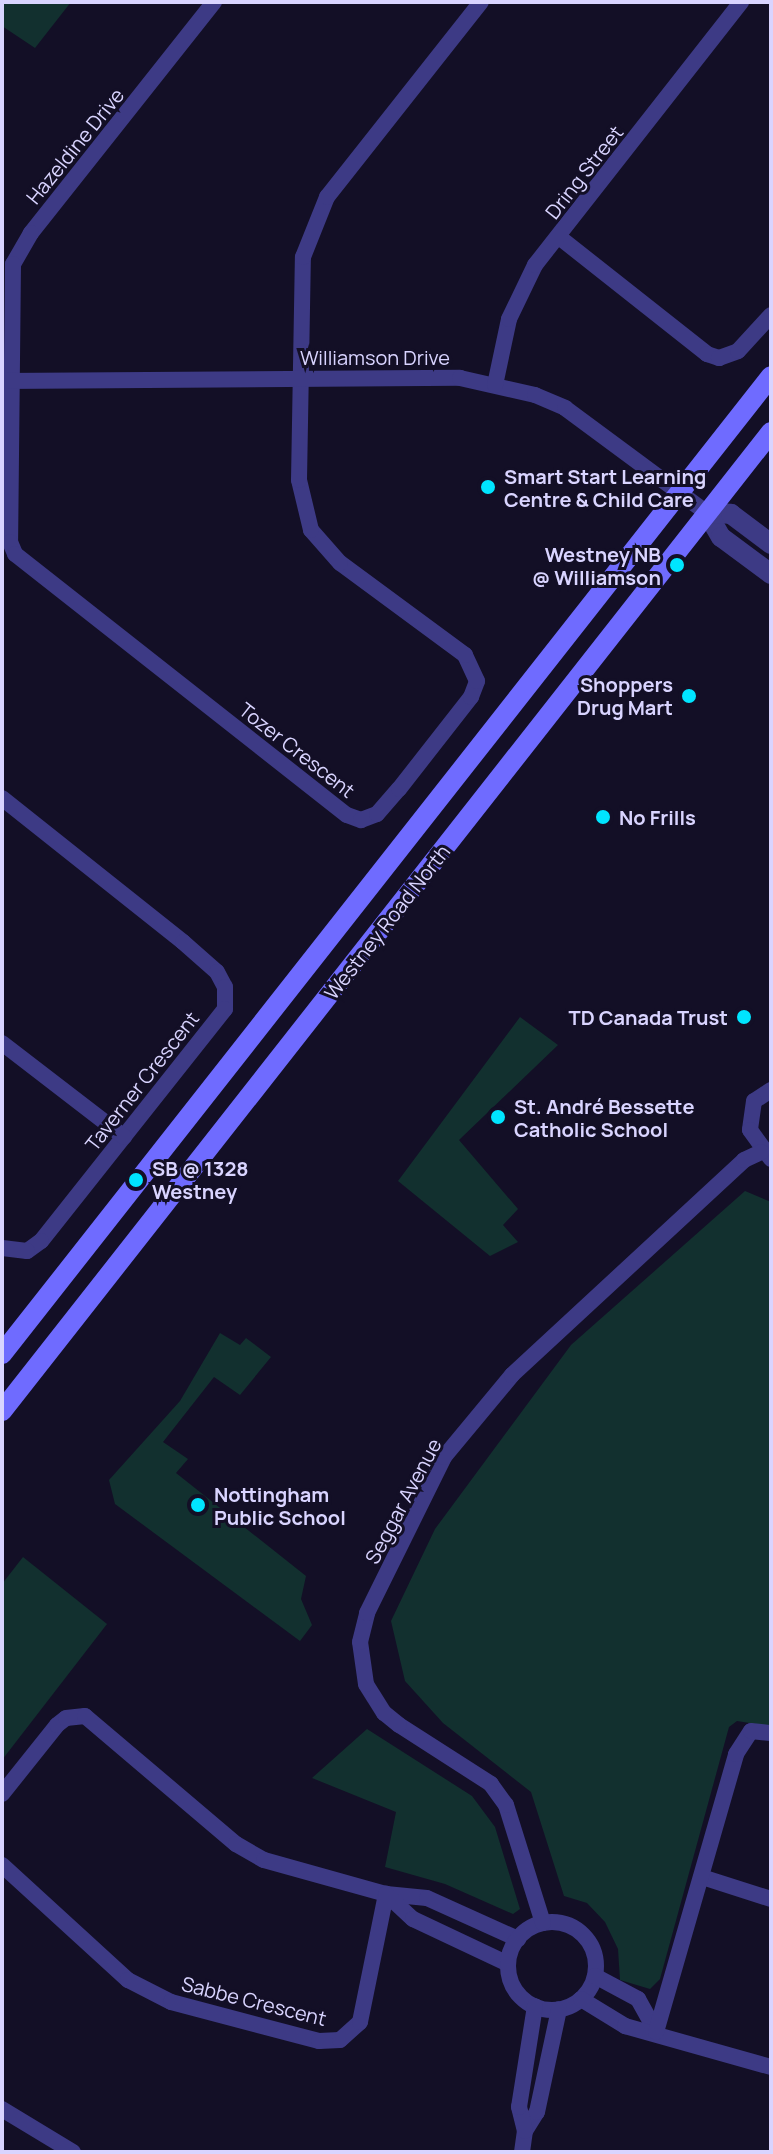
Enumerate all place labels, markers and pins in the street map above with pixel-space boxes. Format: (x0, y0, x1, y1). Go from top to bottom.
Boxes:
place label: Smart Start Learning Centre & Child Care (504, 464, 706, 511)
marker: Smart Start Learning Centre & Child Care (479, 478, 497, 496)
place label: Westney NB @ Williamson (532, 542, 661, 589)
marker: Westney NB @ Williamson (668, 556, 686, 574)
place label: Shoppers Drug Mart (577, 672, 673, 719)
marker: Shoppers Drug Mart (680, 687, 698, 705)
place label: No Frills (619, 805, 696, 829)
marker: No Frills (594, 808, 612, 826)
place label: TD Canada Trust (569, 1005, 728, 1029)
marker: TD Canada Trust (735, 1008, 753, 1026)
place label: St. André Bessette Catholic School (514, 1094, 695, 1141)
marker: St. André Bessette Catholic School (489, 1108, 507, 1126)
place label: SB @ 1328 Westney (152, 1156, 249, 1203)
marker: SB @ 1328 Westney (127, 1171, 145, 1189)
place label: Nottingham Public School (214, 1482, 346, 1529)
marker: Nottingham Public School (189, 1496, 207, 1514)

